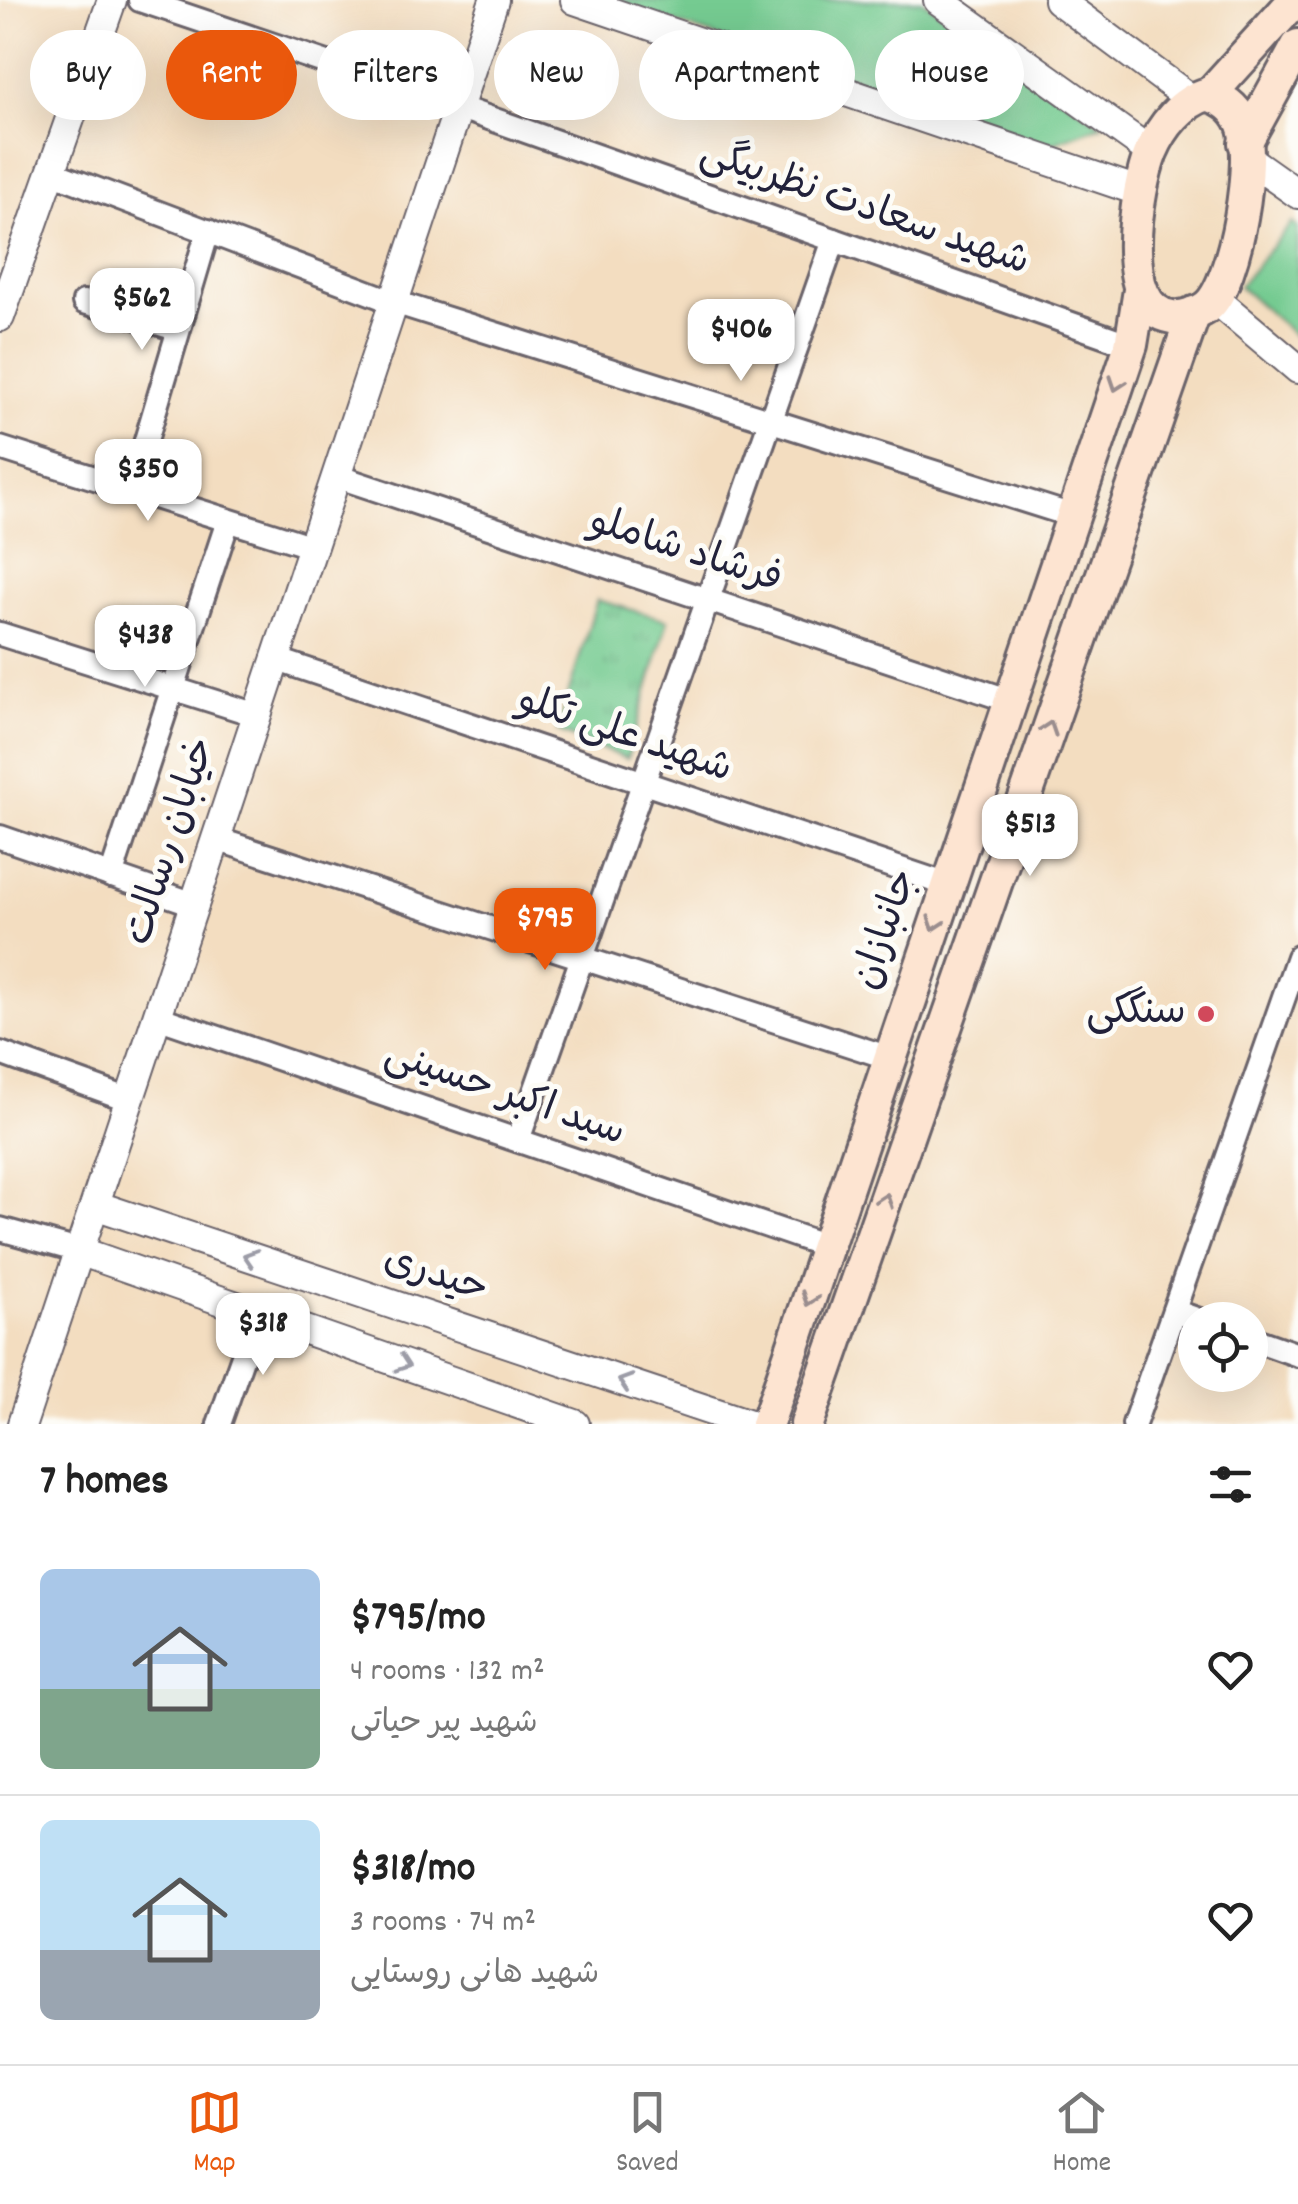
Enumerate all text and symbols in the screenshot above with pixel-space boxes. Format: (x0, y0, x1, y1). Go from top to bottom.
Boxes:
chip: Buy (30, 30, 146, 120)
chip: Rent (166, 30, 297, 120)
chip: Filters (317, 30, 474, 120)
chip: New (494, 30, 619, 120)
chip: Apartment (639, 30, 855, 120)
chip: House (875, 30, 1024, 120)
street label: شهید سعادت نظربیگی (692, 127, 1036, 293)
pin: $562 (83, 268, 201, 353)
text: $562 (112, 277, 172, 323)
pin: $406 (682, 299, 800, 384)
text: $406 (710, 308, 772, 354)
one-way arrow (1109, 375, 1129, 392)
pin: $350 (89, 439, 207, 524)
text: $350 (117, 448, 179, 494)
street label: فرشاد شاملو (579, 494, 789, 611)
pin: $438 (86, 605, 204, 690)
text: $438 (117, 614, 173, 660)
street label: شهید علی تکلو (507, 673, 739, 800)
one-way arrow (1038, 720, 1058, 737)
street label: خیابان رسالت (113, 731, 233, 953)
pin: $513 (971, 794, 1089, 879)
text: $513 (1004, 803, 1056, 849)
street label: جانبازان (841, 862, 935, 998)
pin: $795 (486, 888, 604, 973)
text: $795 (516, 897, 574, 943)
one-way arrow (926, 915, 947, 932)
place label: سنگکی (1086, 986, 1186, 1043)
marker: سنگکی (1195, 1003, 1217, 1025)
street label: سید اکبر حسینی (376, 1028, 632, 1164)
one-way arrow (873, 1192, 894, 1209)
street label: حیدری (375, 1233, 495, 1321)
one-way arrow (242, 1249, 259, 1269)
one-way arrow (800, 1289, 820, 1306)
pin: $318 (204, 1293, 322, 1378)
text: $318 (238, 1302, 288, 1348)
map controls (1178, 1302, 1268, 1392)
button: locate (1178, 1302, 1268, 1392)
one-way arrow (393, 1352, 410, 1373)
one-way arrow (617, 1373, 634, 1394)
text: 7 homes (40, 1454, 169, 1514)
icon: filters (1203, 1457, 1258, 1512)
text: $795/mo (350, 1590, 486, 1650)
icon: home (120, 1609, 240, 1729)
icon: heart (1203, 1642, 1258, 1697)
text: 4 rooms · 132 m² (350, 1650, 545, 1696)
text: شهید پیر حیاتی (350, 1702, 538, 1748)
text: $318/mo (350, 1841, 476, 1901)
icon: home (120, 1860, 240, 1980)
icon: heart (1203, 1893, 1258, 1948)
text: 3 rooms · 74 m² (350, 1901, 536, 1947)
text: شهید هانی روستایی (350, 1953, 599, 1999)
tab: Map (187, 2085, 242, 2185)
tab: Saved (616, 2085, 679, 2185)
tab: Home (1053, 2085, 1111, 2185)

